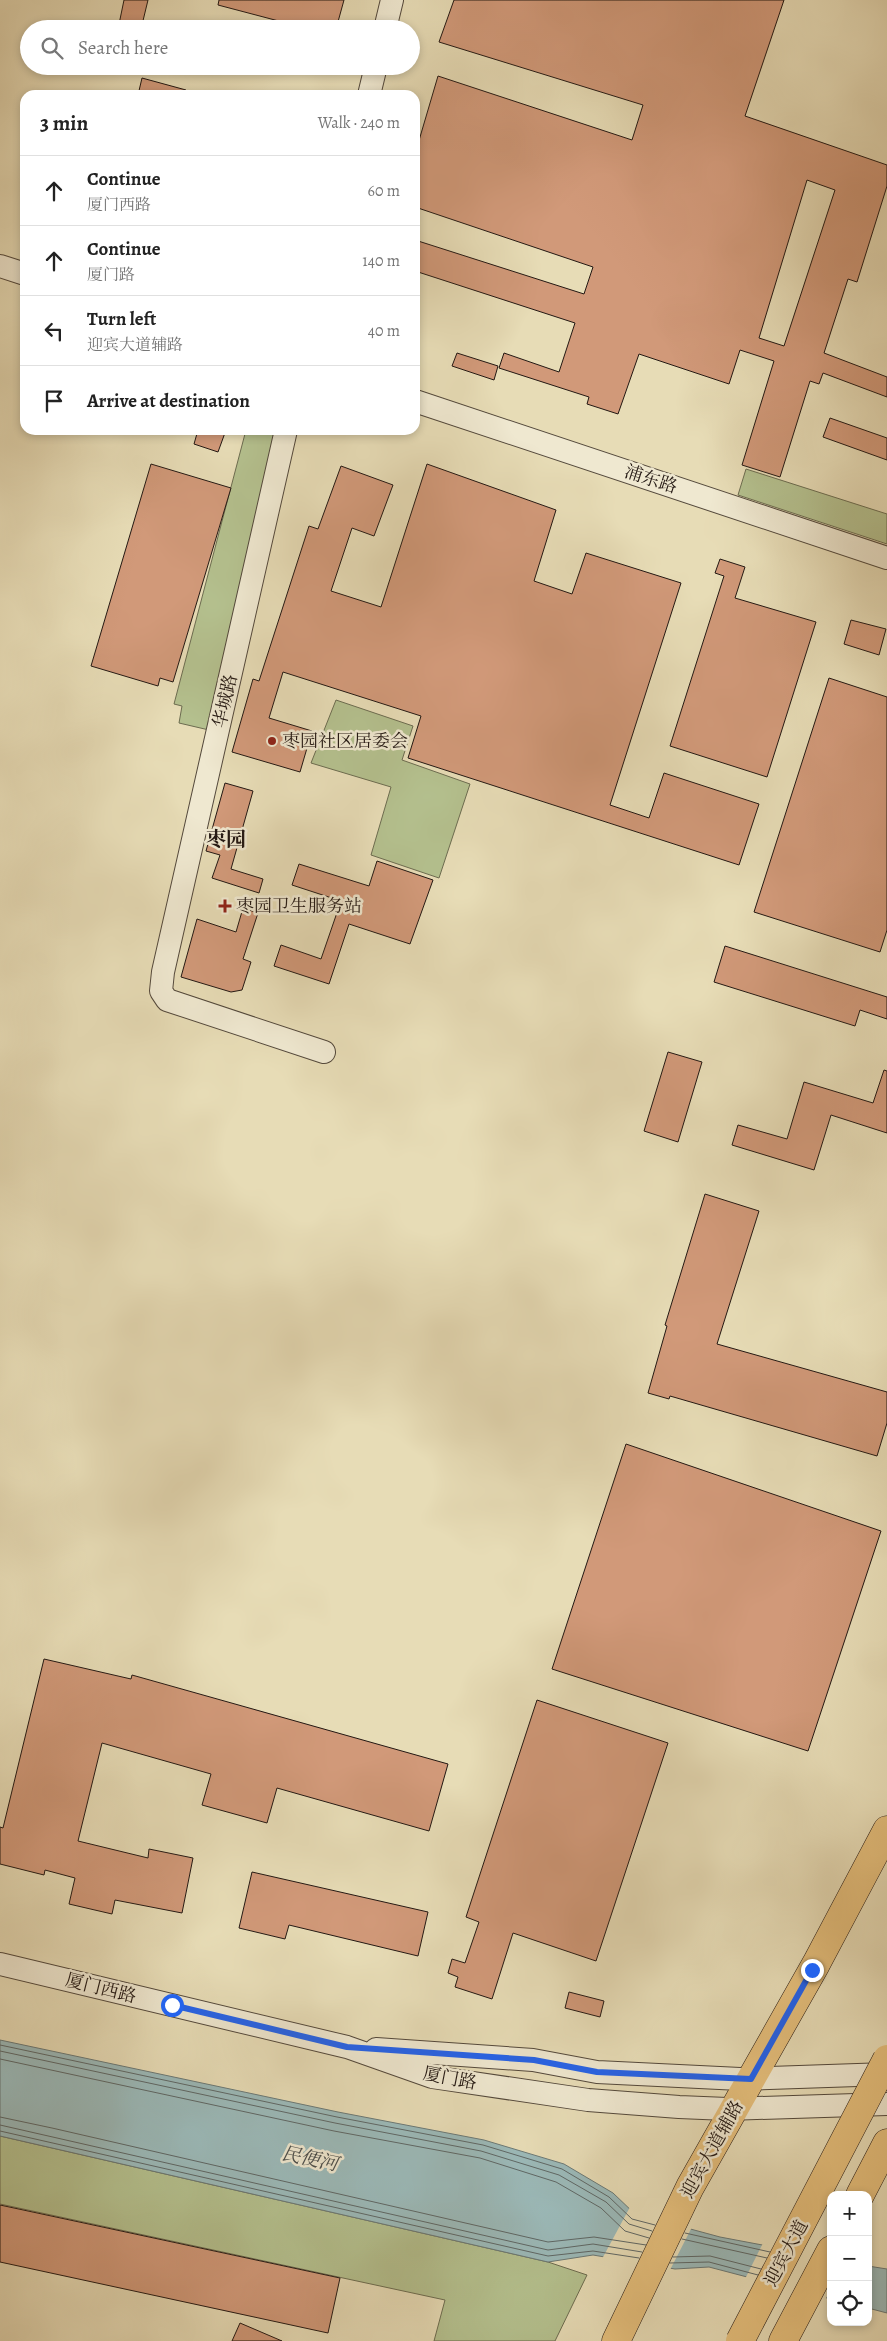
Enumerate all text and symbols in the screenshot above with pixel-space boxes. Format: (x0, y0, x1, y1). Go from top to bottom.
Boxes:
search box (20, 20, 420, 75)
icon: search (38, 34, 66, 62)
text: Search here (78, 35, 168, 61)
text: 3 min (40, 109, 88, 137)
text: Walk · 240 m (318, 112, 400, 134)
text: Continue (87, 166, 161, 192)
icon: ahead (40, 177, 68, 205)
text: 60 m (368, 180, 400, 202)
text: 厦门西路 (87, 194, 151, 216)
text: Continue (87, 236, 161, 262)
icon: ahead (40, 247, 68, 275)
text: 140 m (362, 250, 400, 272)
text: 厦门路 (87, 264, 135, 286)
text: Turn left (87, 306, 156, 332)
icon: left (40, 317, 68, 345)
text: 40 m (368, 320, 400, 342)
text: 迎宾大道辅路 (87, 334, 183, 356)
icon: arrive (40, 387, 68, 415)
text: Arrive at destination (87, 388, 250, 414)
street label: 浦东路 (622, 459, 680, 499)
street label: 华城路 (207, 672, 243, 730)
place label: 枣园社区居委会 (282, 729, 408, 753)
marker: 枣园社区居委会 (266, 735, 278, 747)
district label: 枣园 (206, 826, 246, 853)
place label: 枣园卫生服务站 (236, 894, 362, 918)
marker: 枣园卫生服务站 (218, 899, 232, 913)
route end (801, 1959, 824, 1982)
street label: 厦门西路 (63, 1968, 139, 2008)
route start (161, 1994, 184, 2017)
street label: 厦门路 (421, 2061, 479, 2095)
street label: 迎宾大道辅路 (675, 2096, 749, 2202)
water label: 民便河 (279, 2140, 343, 2178)
map controls (827, 2191, 872, 2326)
button: + (827, 2191, 872, 2236)
street label: 迎宾大道 (759, 2216, 813, 2290)
button: − (827, 2236, 872, 2281)
button: locate (827, 2281, 872, 2326)

